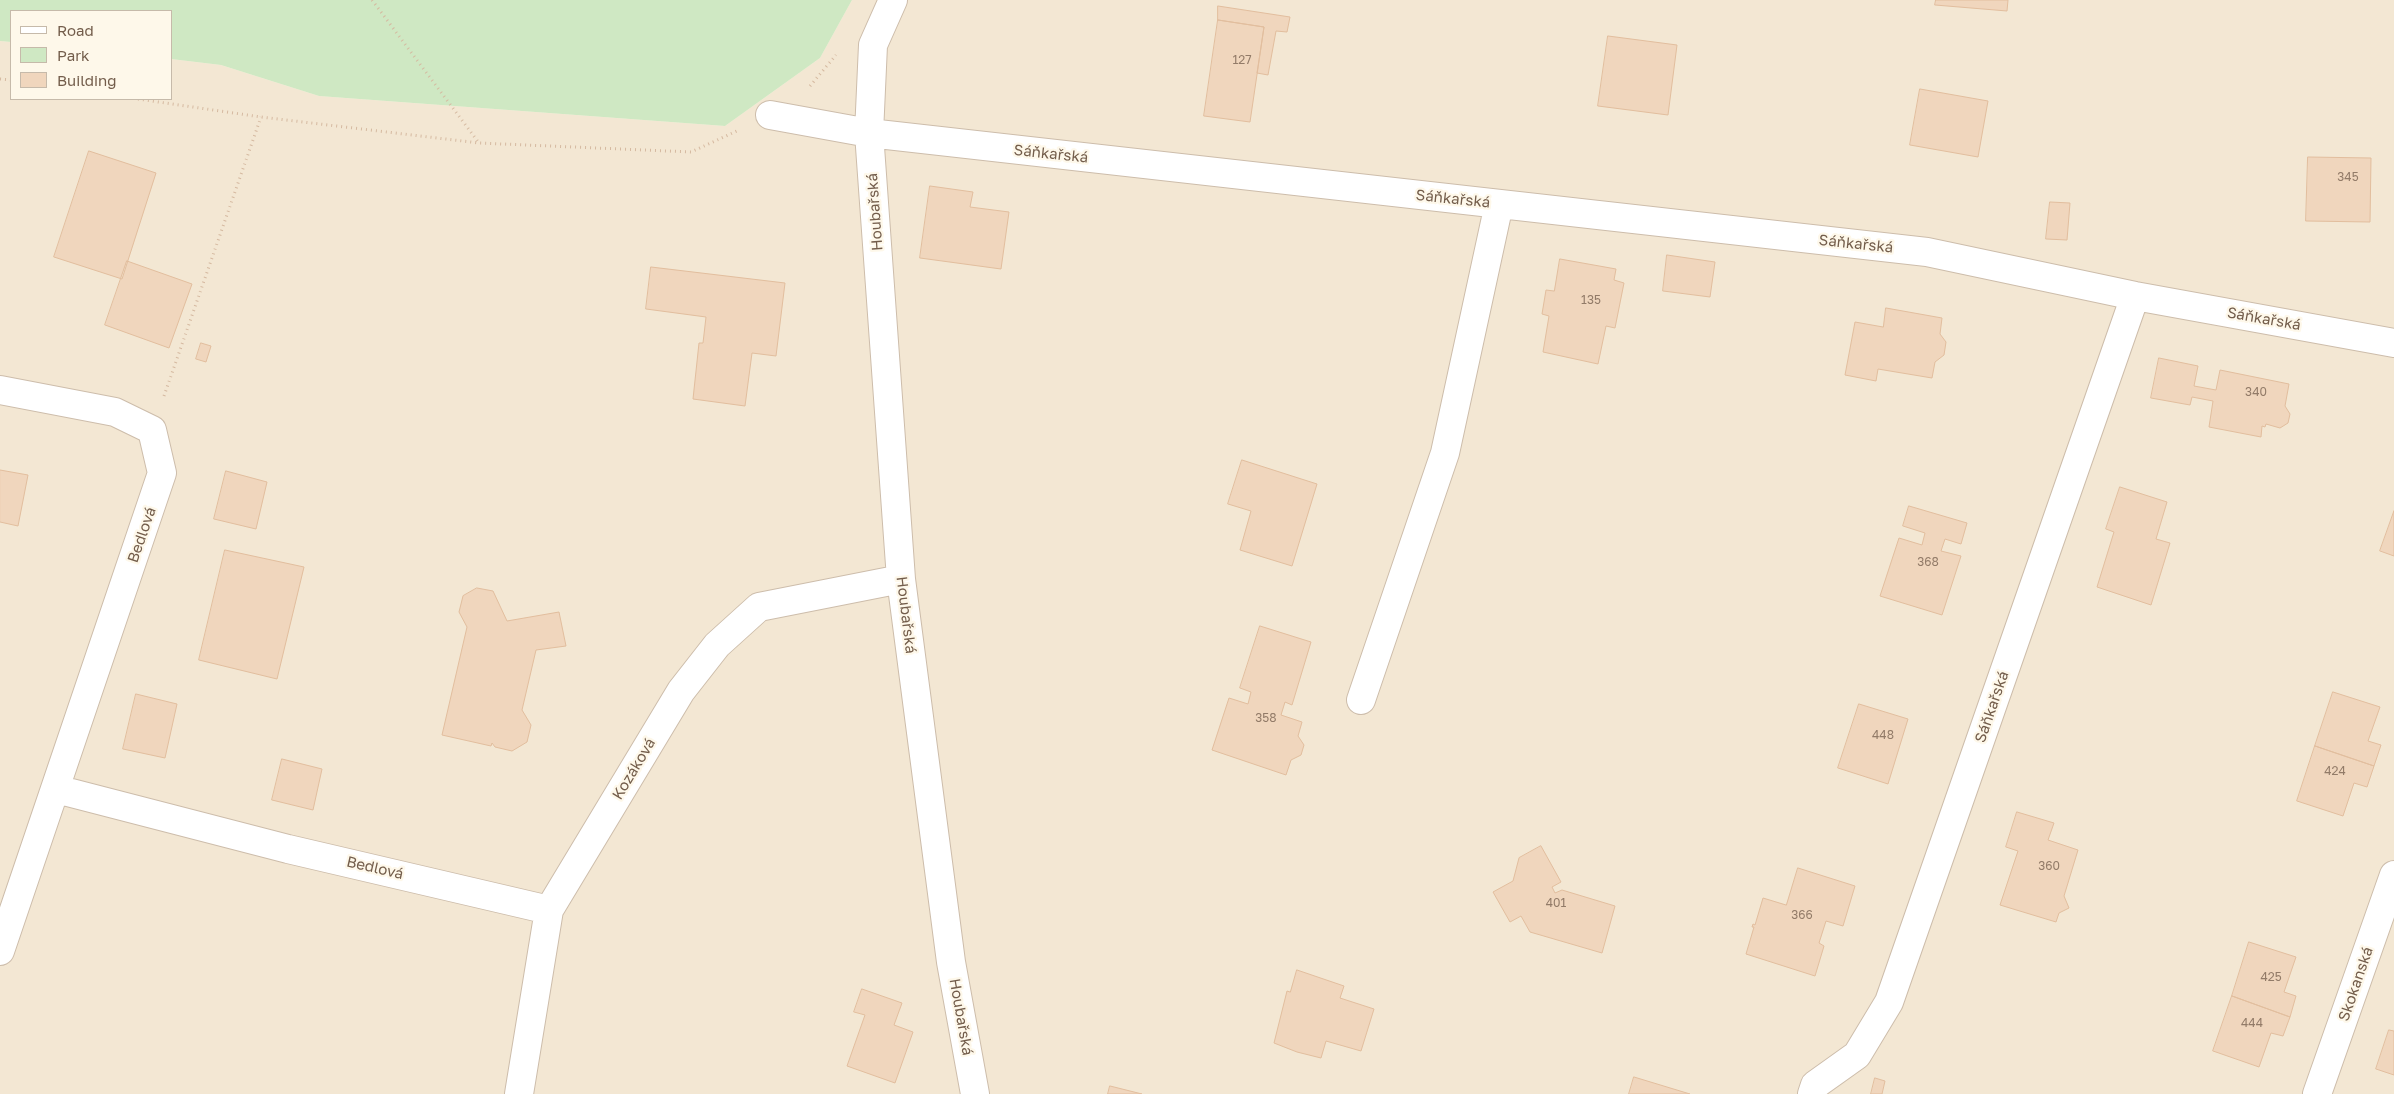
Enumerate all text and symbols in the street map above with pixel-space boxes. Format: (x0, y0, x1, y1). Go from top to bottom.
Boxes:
legend (10, 10, 172, 100)
text: Road (57, 21, 94, 39)
text: Park (57, 46, 89, 64)
house number: 127 (1232, 53, 1252, 67)
text: Building (57, 71, 117, 89)
street label: Sáňkařská (1013, 141, 1089, 167)
house number: 345 (2337, 170, 2359, 184)
street label: Houbařská (863, 173, 887, 251)
street label: Sáňkařská (1415, 186, 1491, 212)
street label: Sáňkařská (1818, 231, 1894, 257)
house number: 135 (1581, 293, 1601, 307)
street label: Sáňkařská (2226, 304, 2302, 334)
house number: 340 (2245, 385, 2267, 399)
street label: Bedlová (124, 505, 160, 565)
house number: 368 (1917, 555, 1939, 569)
street label: Houbařská (892, 575, 920, 655)
street label: Sáňkařská (1971, 669, 2013, 745)
house number: 358 (1255, 711, 1277, 725)
house number: 448 (1872, 728, 1894, 742)
street label: Kozáková (609, 735, 659, 803)
house number: 424 (2324, 764, 2346, 778)
street label: Bedlová (345, 853, 405, 883)
house number: 360 (2038, 859, 2060, 873)
house number: 401 (1546, 896, 1566, 910)
house number: 366 (1791, 908, 1813, 922)
street label: Skokanská (2335, 944, 2377, 1024)
house number: 425 (2260, 970, 2282, 984)
street label: Houbařská (945, 977, 977, 1057)
house number: 444 (2241, 1016, 2263, 1030)

